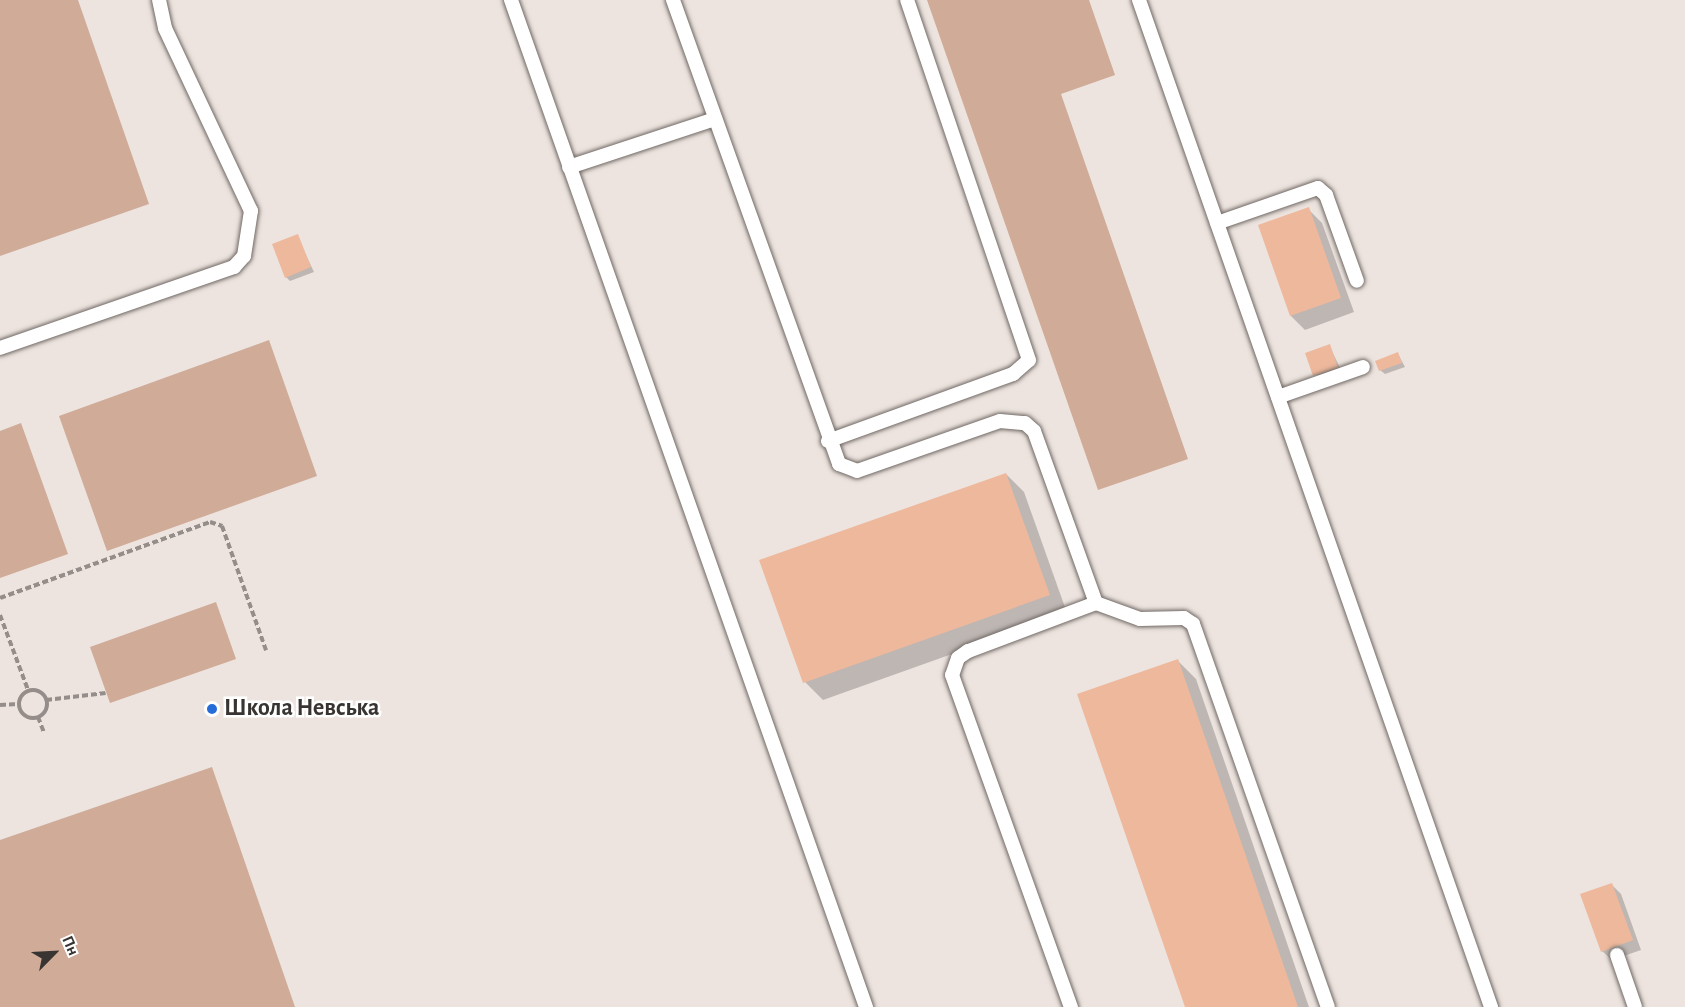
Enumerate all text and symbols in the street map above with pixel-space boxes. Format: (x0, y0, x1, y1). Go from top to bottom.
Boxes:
place label: Школа Невська (224, 695, 379, 723)
marker: Школа Невська (205, 702, 219, 716)
north arrow (24, 923, 84, 983)
text: Пн (59, 934, 82, 958)

